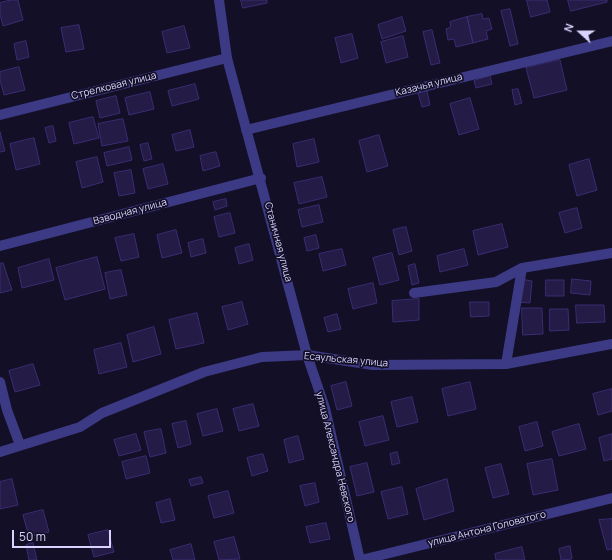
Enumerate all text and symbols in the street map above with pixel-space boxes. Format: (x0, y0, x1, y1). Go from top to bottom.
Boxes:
north arrow (560, 12, 600, 52)
text: N (560, 21, 577, 34)
street label: Стрелковая улица (70, 70, 158, 102)
street label: Казачья улица (394, 71, 464, 99)
street label: Взводная улица (92, 196, 168, 228)
street label: Станичная улица (262, 201, 294, 283)
street label: Есаульская улица (303, 350, 389, 370)
street label: улица Александра Невского (313, 390, 357, 524)
street label: улица Антона Головатого (427, 509, 547, 549)
scale bar (14, 522, 113, 548)
text: 50 m (19, 528, 46, 545)

